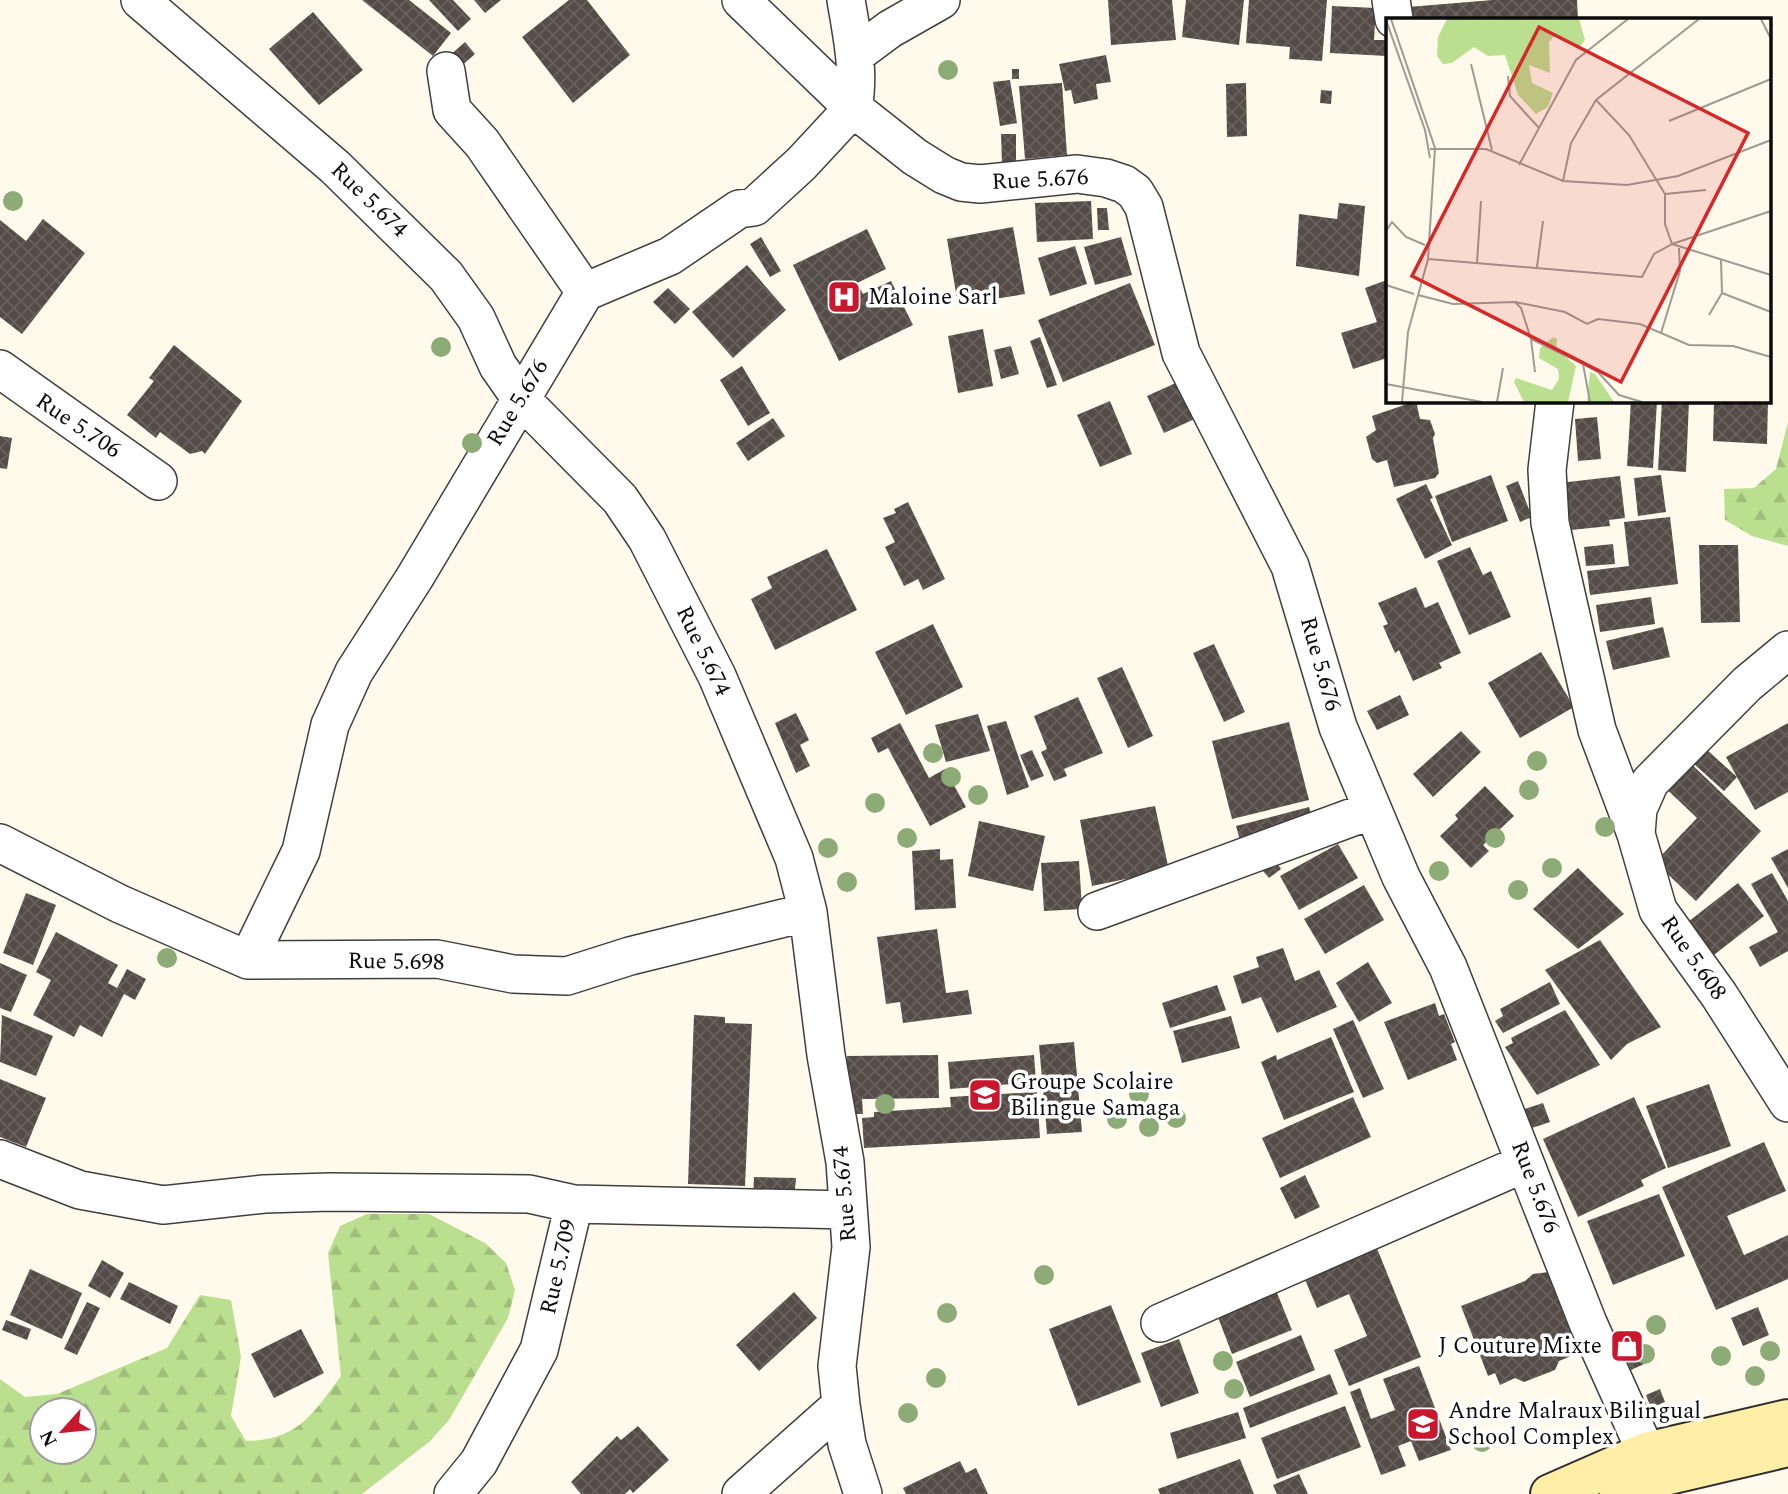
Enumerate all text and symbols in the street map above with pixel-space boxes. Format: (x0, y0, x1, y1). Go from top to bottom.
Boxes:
inset map (1386, 18, 1770, 402)
street label: Rue 5.674 (322, 154, 416, 247)
street label: Rue 5.676 (991, 160, 1089, 200)
hospital icon: Maloine Sarl (825, 278, 863, 316)
place label: Maloine Sarl (868, 280, 998, 315)
street label: Rue 5.676 (478, 353, 558, 453)
street label: Rue 5.706 (28, 384, 128, 468)
street label: Rue 5.674 (666, 600, 740, 703)
street label: Rue 5.676 (1290, 613, 1350, 715)
street label: Rue 5.608 (1651, 908, 1735, 1008)
street label: Rue 5.698 (347, 944, 445, 980)
place label: Groupe Scolaire Bilingue Samaga (1010, 1065, 1180, 1126)
school or university icon: Groupe Scolaire Bilingue Samaga (966, 1076, 1004, 1114)
street label: Rue 5.676 (1501, 1136, 1569, 1238)
street label: Rue 5.674 (823, 1144, 867, 1244)
street label: Rue 5.709 (531, 1216, 587, 1318)
shop icon: J Couture Mixte (1608, 1327, 1646, 1365)
place label: J Couture Mixte (1438, 1329, 1602, 1364)
place label: Andre Malraux Bilingual School Complex (1448, 1394, 1701, 1455)
north arrow (28, 1396, 98, 1466)
school or university icon: Andre Malraux Bilingual School Complex (1404, 1405, 1442, 1443)
text: N (33, 1425, 66, 1452)

